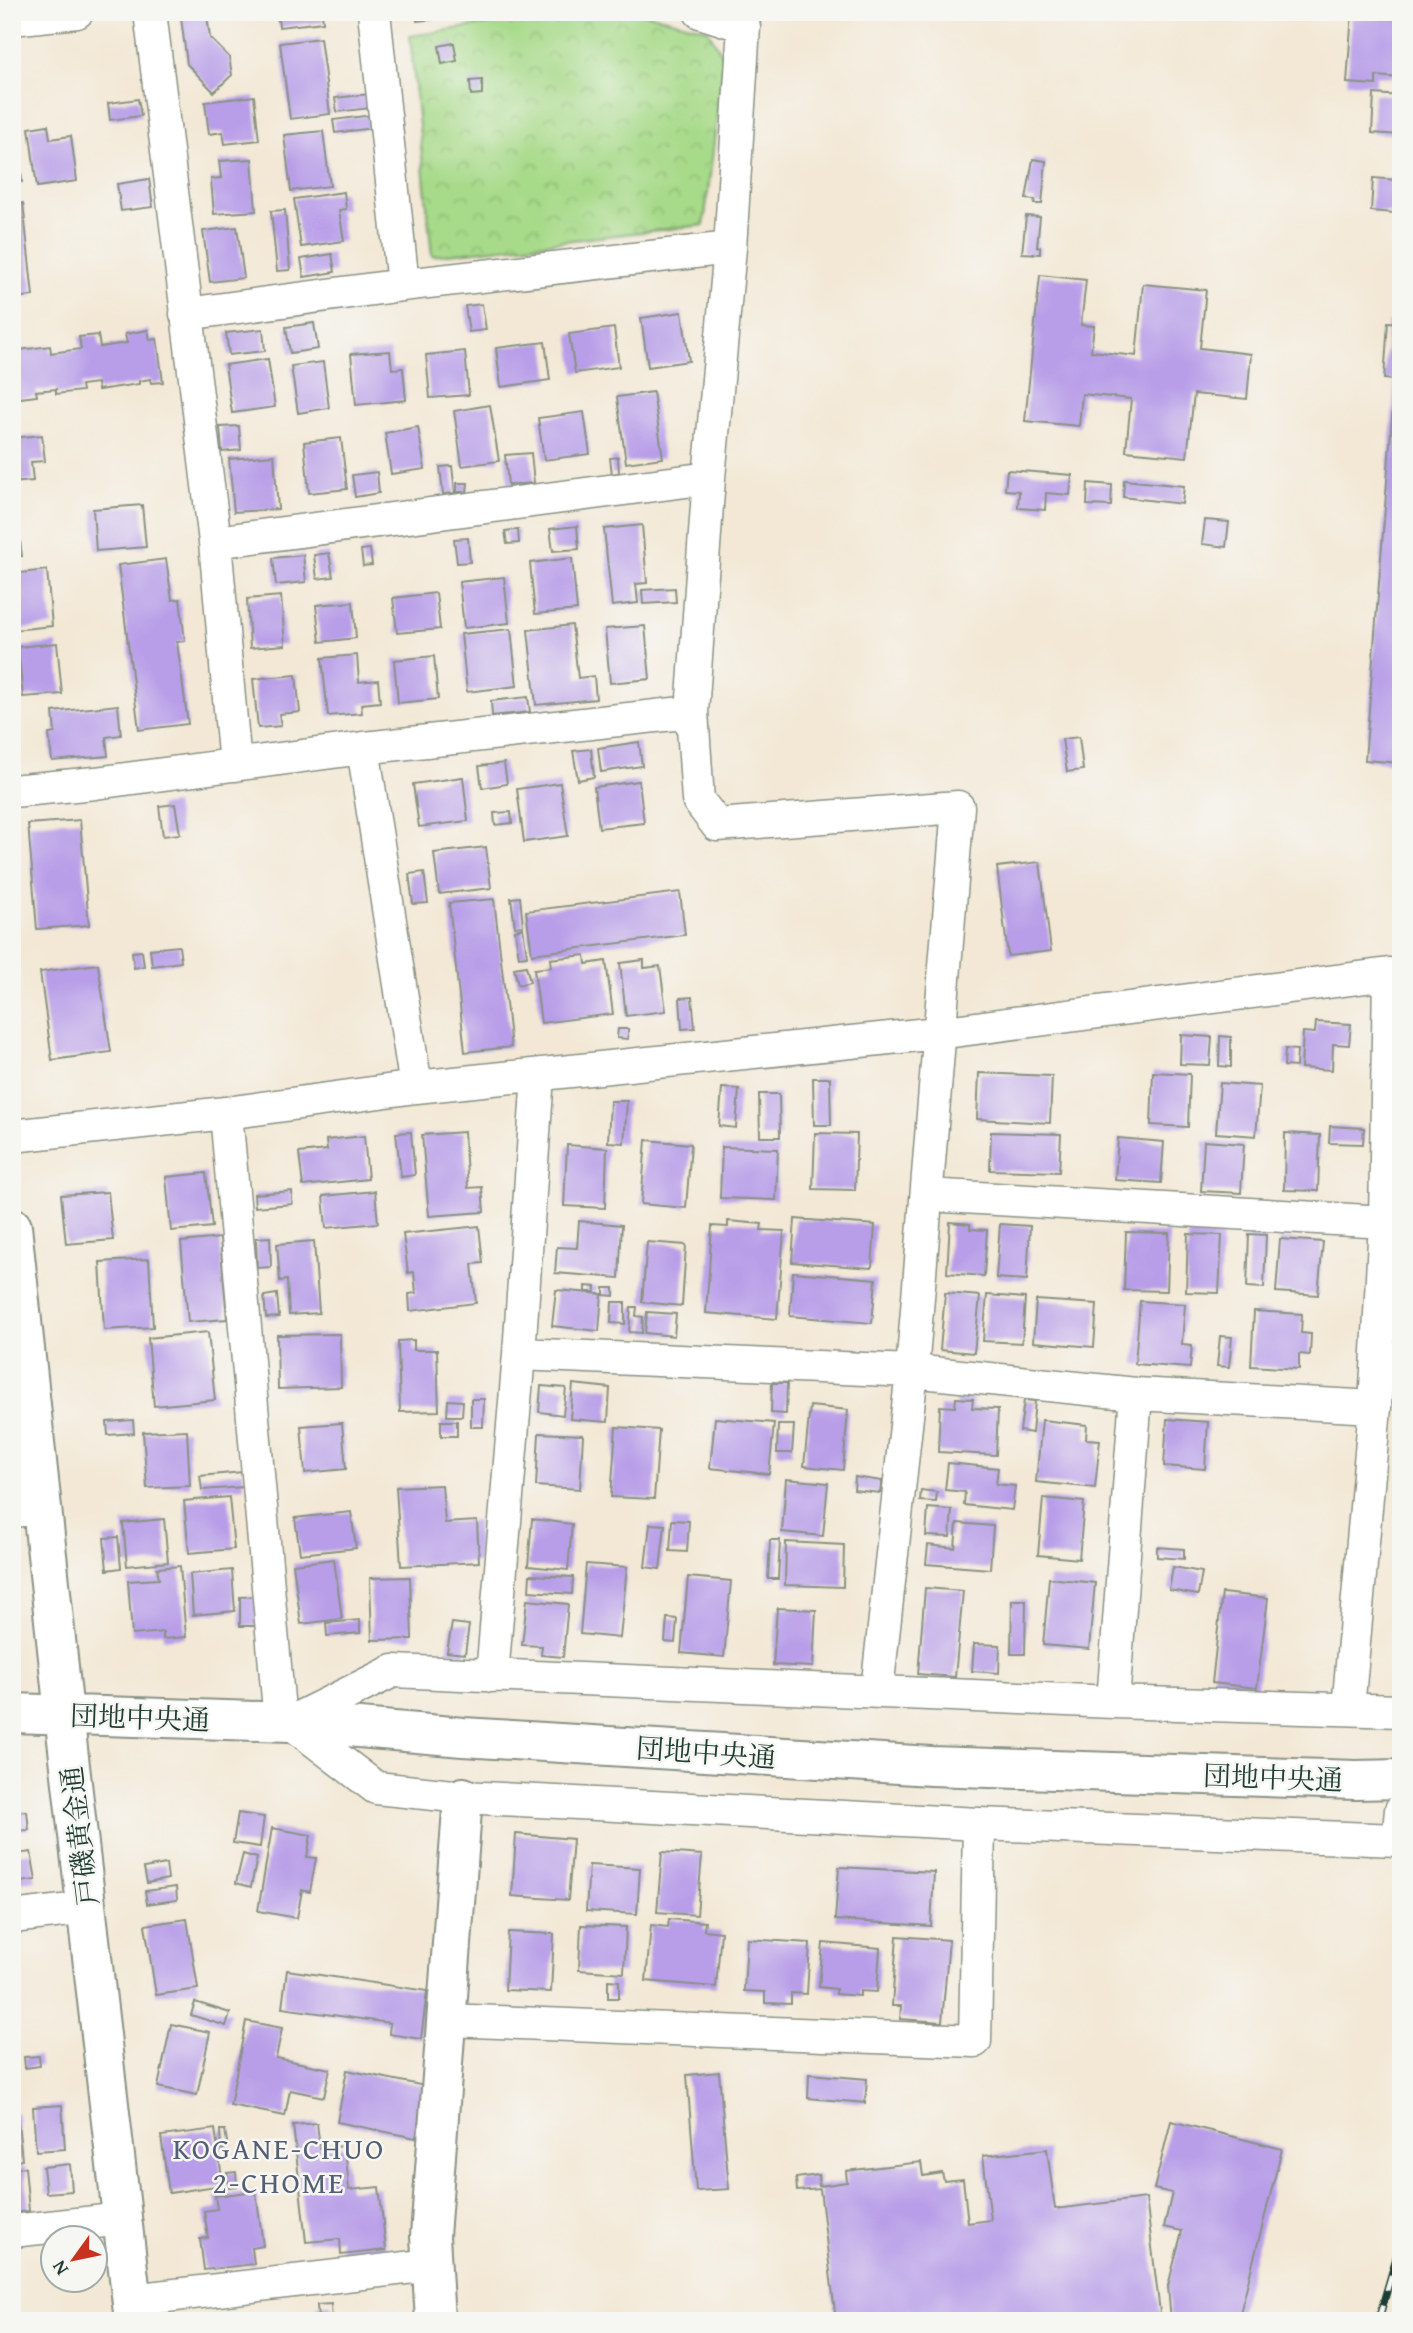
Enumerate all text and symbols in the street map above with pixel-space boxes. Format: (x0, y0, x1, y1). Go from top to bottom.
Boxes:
street label: 団地中央通 (69, 1694, 211, 1740)
street label: 団地中央通 (635, 1727, 777, 1777)
street label: 団地中央通 (1202, 1754, 1344, 1800)
street label: 戸磯黄金通 (50, 1764, 108, 1908)
district label: KOGANE-CHUO 2-CHOME (173, 2126, 385, 2204)
north arrow (38, 2224, 108, 2294)
text: N (44, 2255, 75, 2281)

